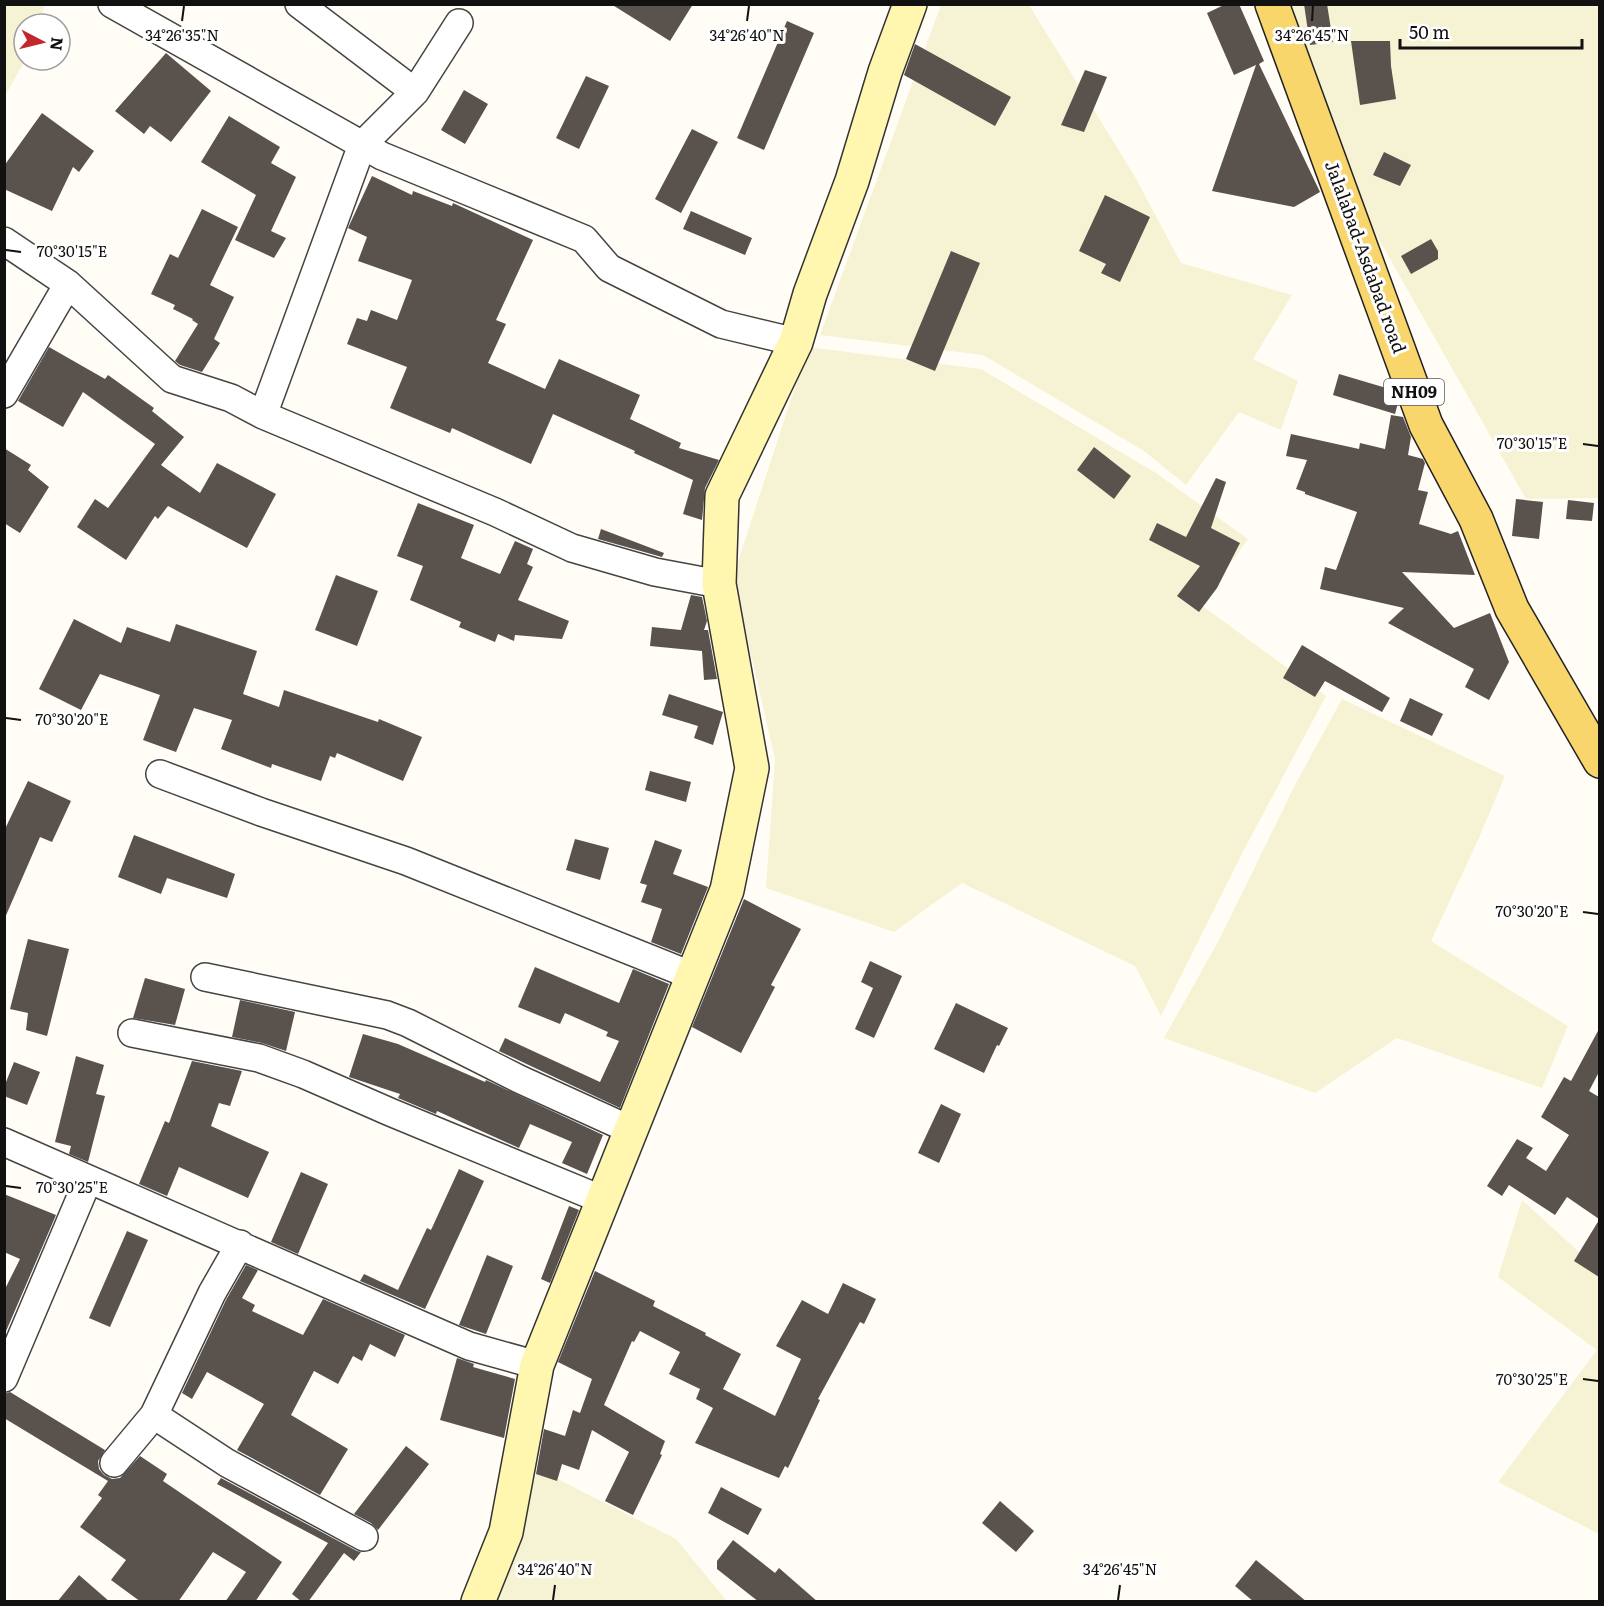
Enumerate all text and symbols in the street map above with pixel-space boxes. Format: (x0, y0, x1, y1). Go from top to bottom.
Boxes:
north arrow (12, 12, 72, 72)
scale bar (1400, 12, 1582, 50)
text: 50 m (1409, 18, 1450, 45)
text: 34°26'35"N (145, 23, 219, 46)
text: 34°26'40"N (709, 23, 785, 46)
text: 34°26'45"N (1275, 23, 1349, 46)
text: N (45, 36, 71, 52)
street label: Jalalabad-Asdabad road (1319, 156, 1414, 357)
text: 70°30'15"E (37, 239, 107, 262)
road number: NH09 (1384, 379, 1444, 405)
text: 70°30'15"E (1497, 431, 1567, 454)
text: 70°30'20"E (35, 707, 109, 730)
text: 70°30'20"E (1495, 899, 1569, 922)
text: 70°30'25"E (36, 1175, 108, 1198)
text: 70°30'25"E (1496, 1367, 1568, 1390)
text: 34°26'40"N (517, 1557, 593, 1580)
text: 34°26'45"N (1083, 1557, 1157, 1580)

